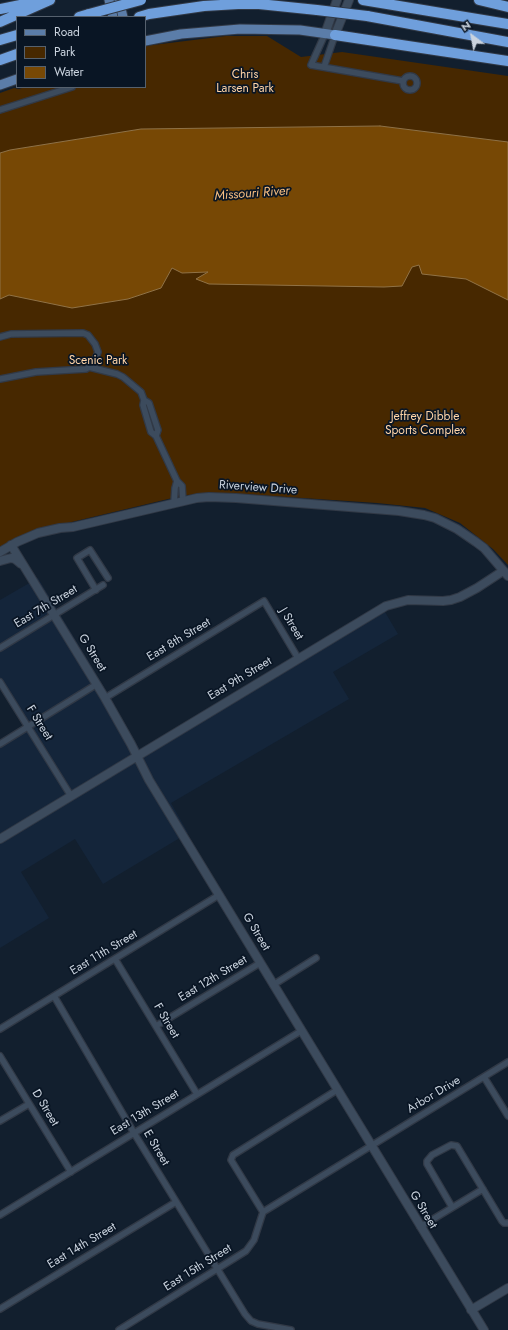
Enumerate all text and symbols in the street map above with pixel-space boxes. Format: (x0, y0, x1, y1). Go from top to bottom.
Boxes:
legend (16, 16, 146, 88)
north arrow (452, 16, 492, 56)
text: N (458, 17, 474, 35)
text: Road (54, 23, 80, 41)
text: Park (54, 43, 75, 61)
text: Water (54, 63, 84, 81)
park label: Chris Larsen Park (216, 68, 274, 96)
water label: Missouri River (214, 184, 290, 204)
park label: Scenic Park (69, 354, 127, 368)
park label: Jeffrey Dibble Sports Complex (385, 410, 465, 438)
street label: Riverview Drive (218, 478, 298, 498)
street label: East 7th Street (12, 582, 80, 632)
street label: J Street (276, 605, 306, 643)
street label: East 8th Street (145, 615, 213, 665)
street label: G Street (75, 632, 109, 674)
street label: East 9th Street (205, 654, 275, 704)
street label: F Street (23, 703, 55, 743)
street label: G Street (239, 910, 273, 954)
street label: East 11th Street (68, 927, 140, 979)
street label: East 12th Street (176, 953, 250, 1005)
street label: F Street (150, 1001, 182, 1041)
street label: Arbor Drive (405, 1073, 463, 1117)
street label: D Street (28, 1087, 62, 1129)
street label: East 13th Street (108, 1087, 182, 1139)
street label: E Street (140, 1128, 172, 1168)
street label: G Street (406, 1188, 440, 1232)
street label: East 14th Street (45, 1220, 119, 1272)
street label: East 15th Street (161, 1241, 235, 1295)

